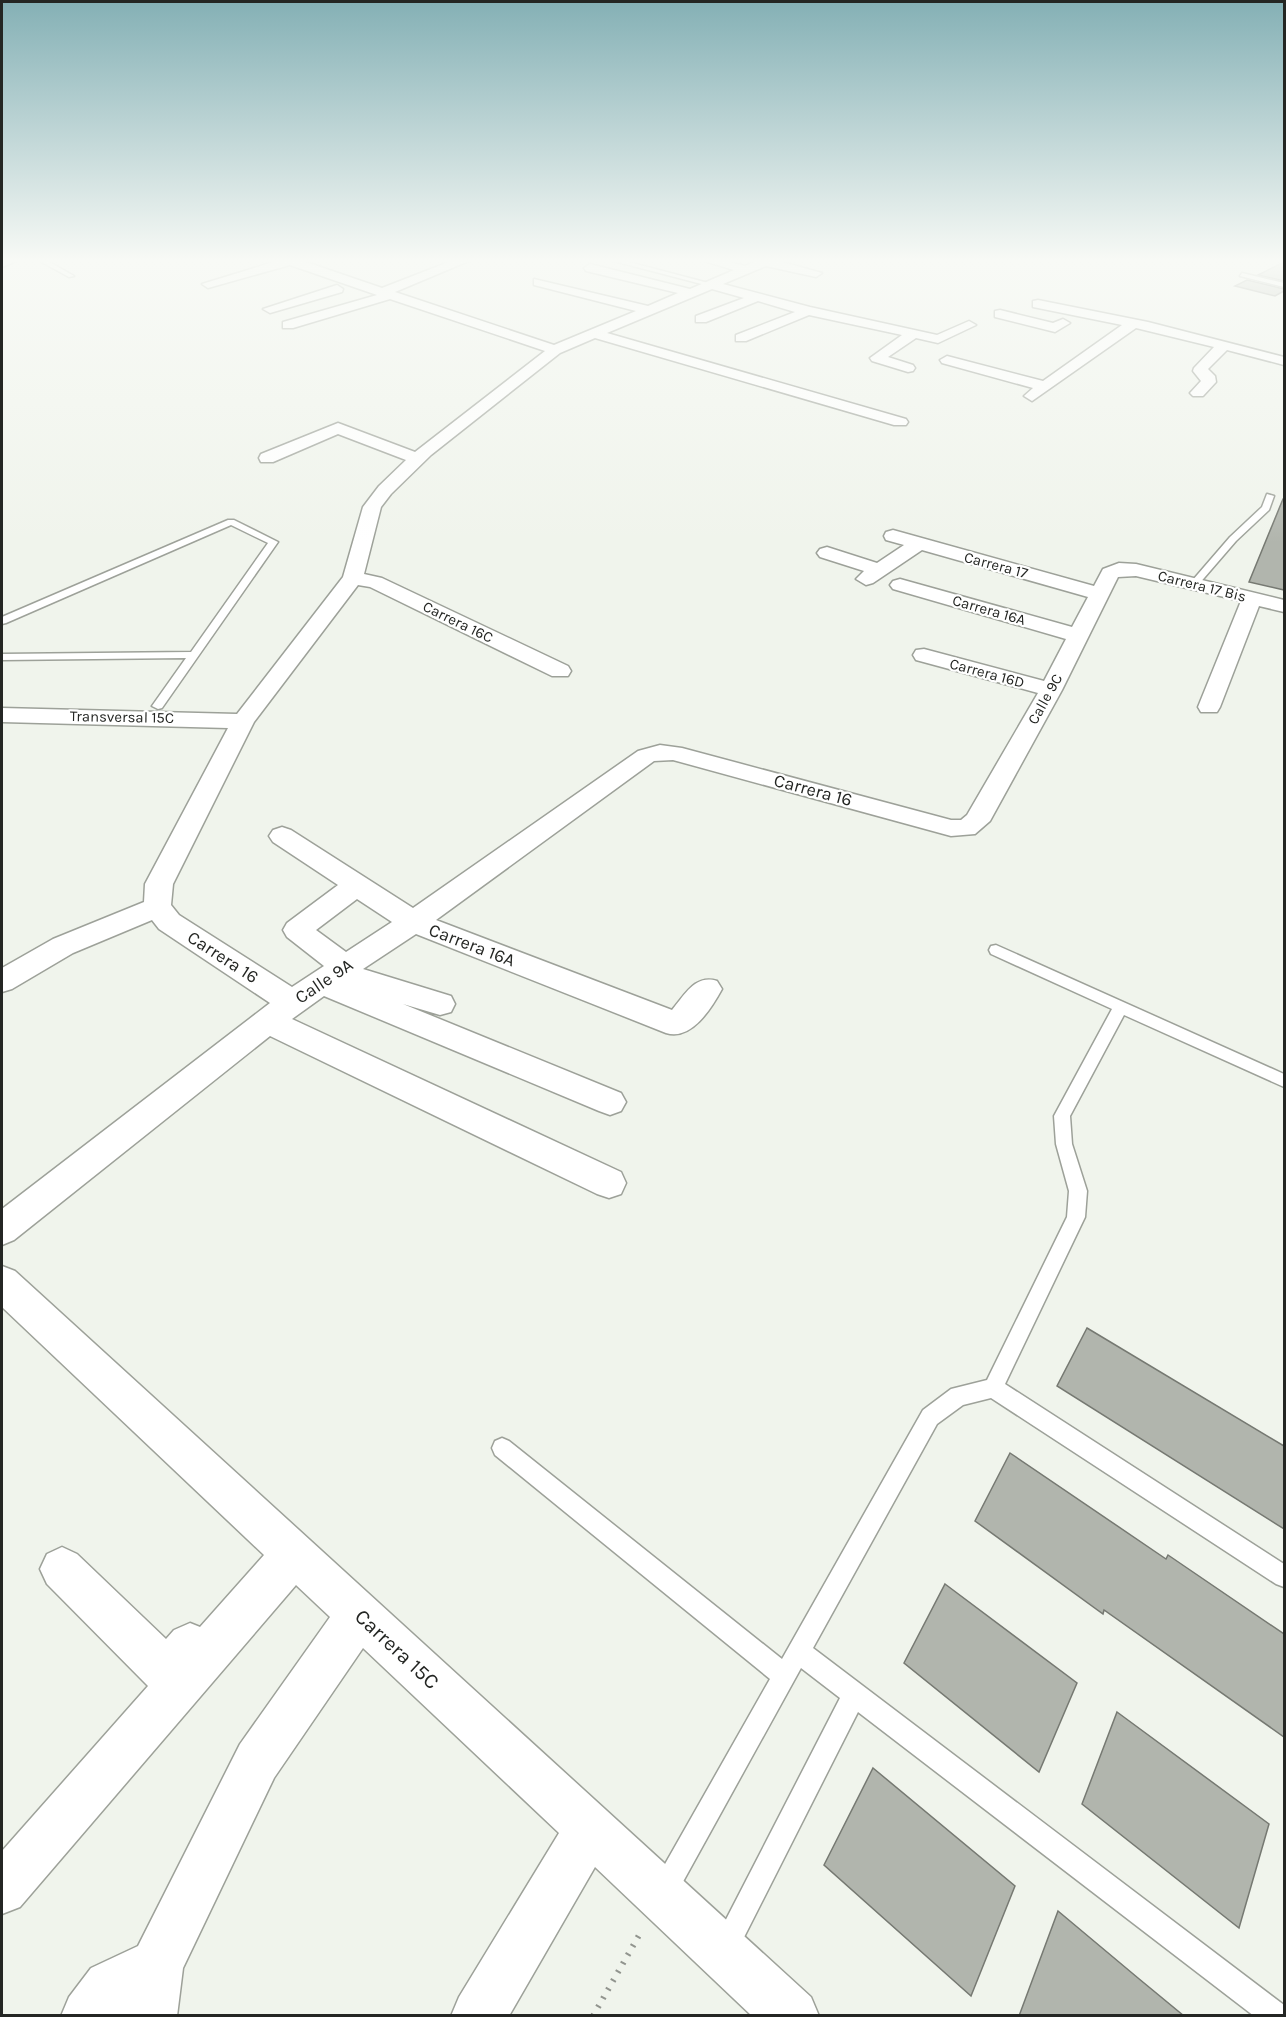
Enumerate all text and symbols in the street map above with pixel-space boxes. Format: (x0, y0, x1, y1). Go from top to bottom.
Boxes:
street label: Carrera 17 (962, 548, 1030, 582)
street label: Carrera 17 Bis (1156, 566, 1248, 606)
street label: Carrera 16A (950, 591, 1028, 629)
street label: Carrera 16C (420, 597, 496, 647)
street label: Carrera 16D (948, 654, 1026, 692)
street label: Calle 9C (1024, 671, 1066, 727)
street label: Transversal 15C (70, 707, 174, 727)
street label: Carrera 16 (771, 769, 855, 811)
street label: Carrera 16A (426, 919, 518, 971)
street label: Carrera 16 (183, 926, 263, 988)
street label: Calle 9A (291, 954, 357, 1008)
street label: Carrera 15C (350, 1604, 444, 1694)

